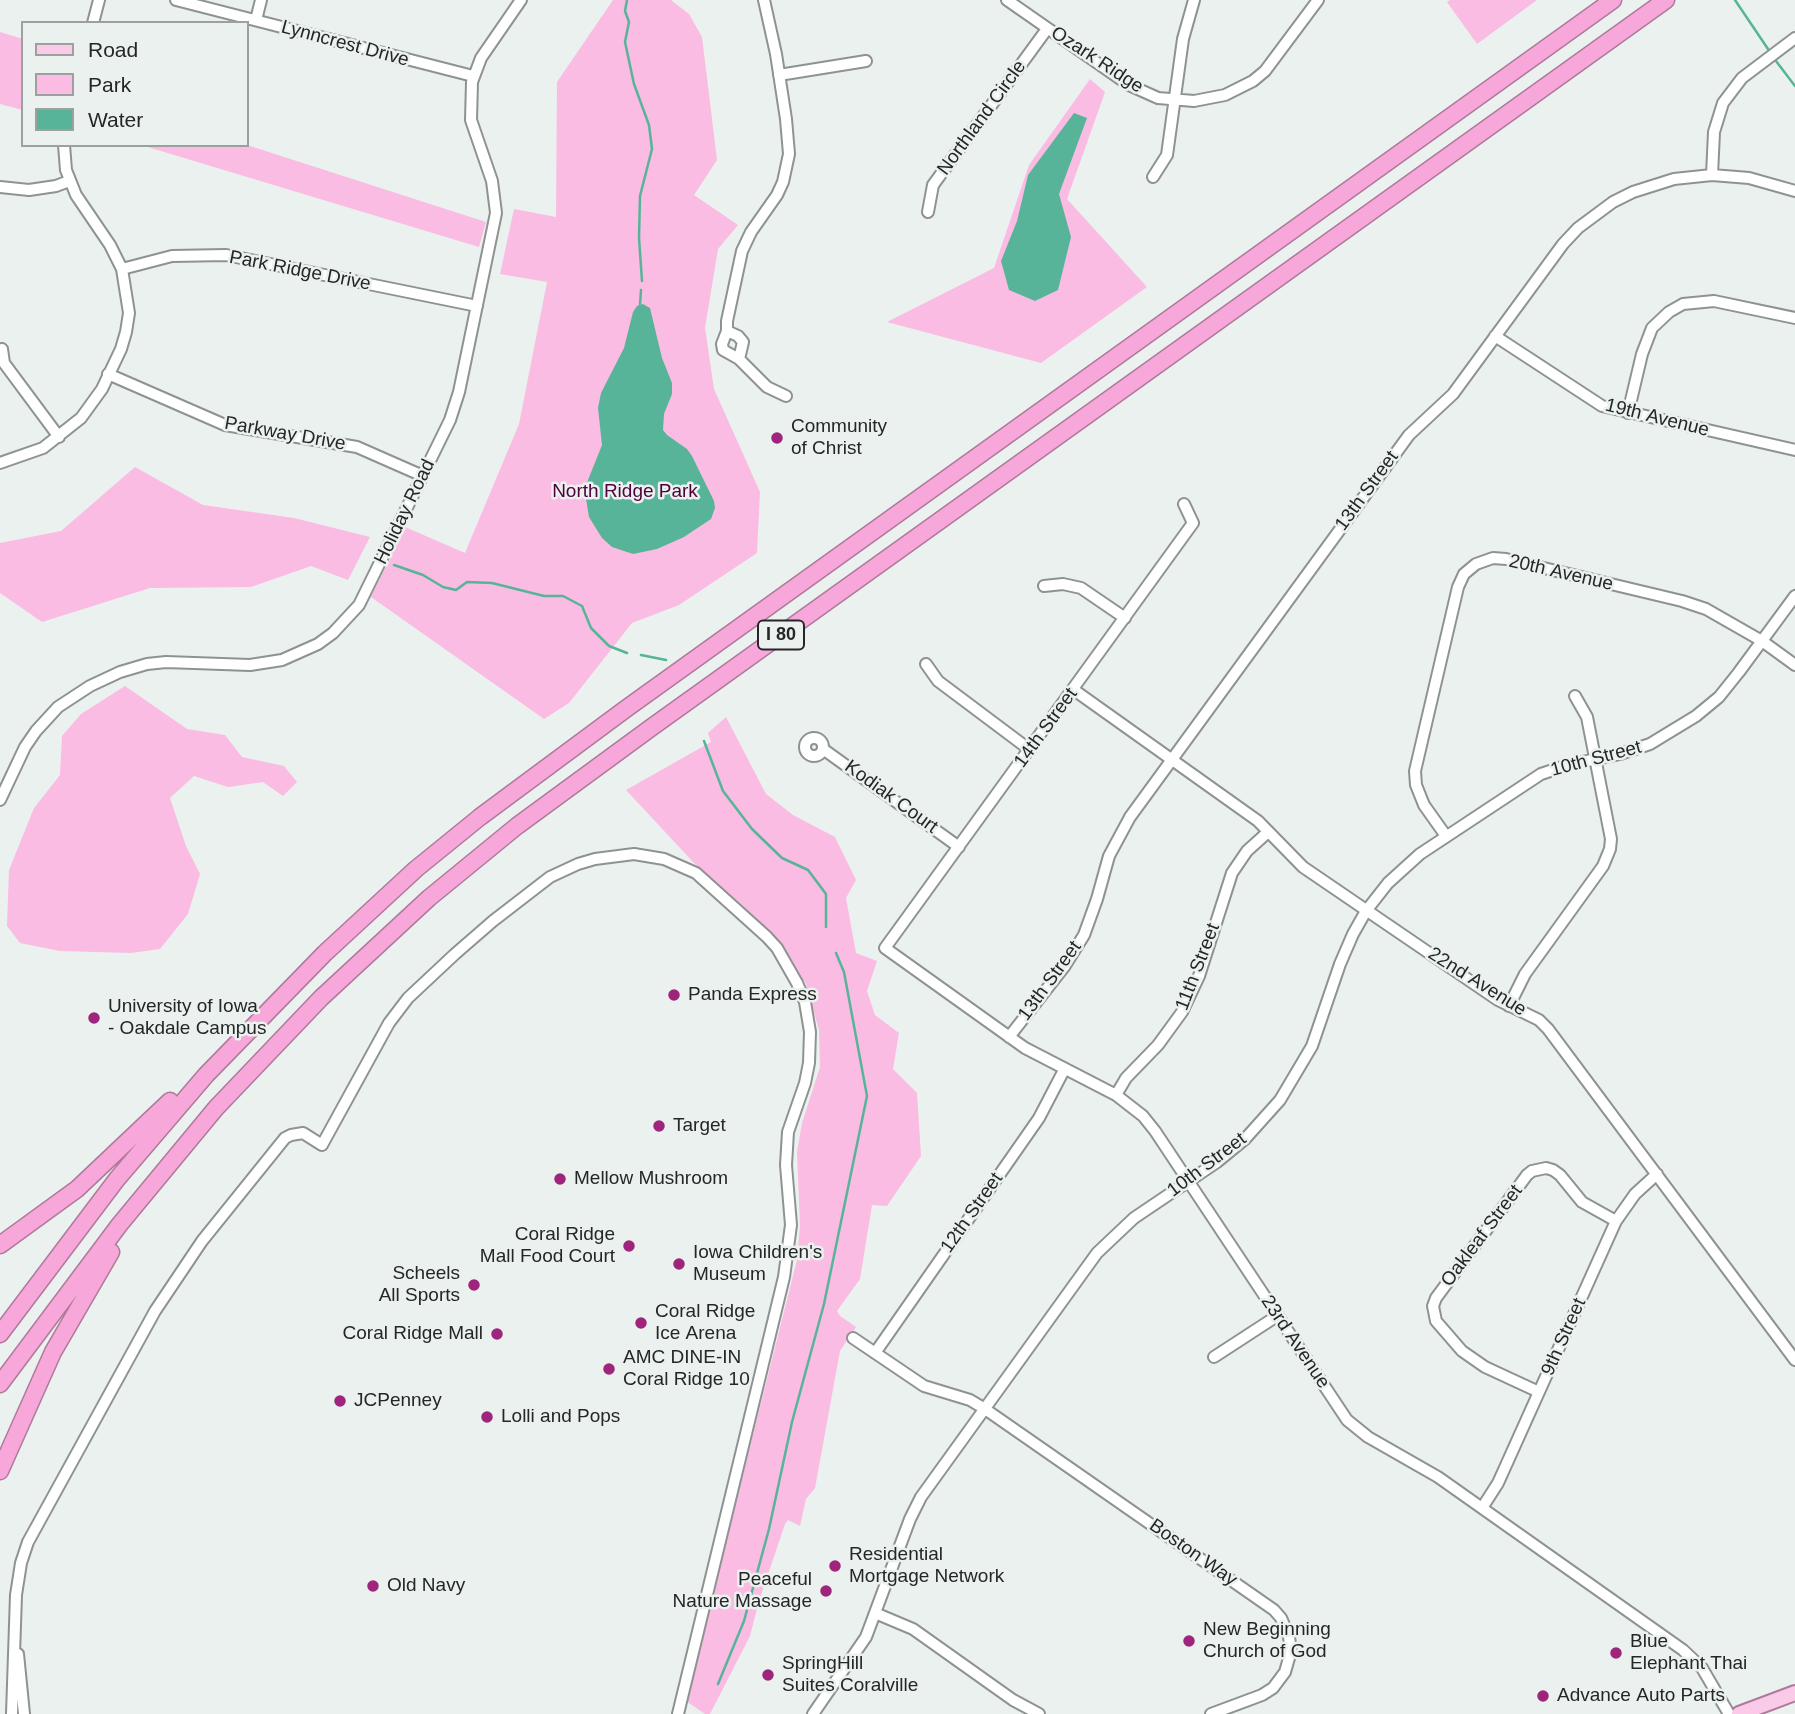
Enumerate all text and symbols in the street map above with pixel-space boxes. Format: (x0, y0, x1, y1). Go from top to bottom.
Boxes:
street label: Lynncrest Drive (279, 16, 411, 72)
legend (21, 21, 248, 147)
street label: Ozark Ridge (1047, 22, 1147, 98)
text: Road (88, 38, 138, 61)
street label: Northland Circle (933, 56, 1031, 180)
text: Park (88, 73, 131, 96)
text: Water (88, 108, 143, 131)
street label: Park Ridge Drive (227, 246, 373, 296)
street label: 19th Avenue (1603, 394, 1711, 442)
street label: Parkway Drive (223, 412, 347, 456)
place label: Community of Christ (791, 416, 887, 460)
marker: Community of Christ (769, 430, 785, 446)
street label: 13th Street (1330, 447, 1404, 535)
street label: Holiday Road (370, 456, 440, 568)
park label: North Ridge Park (552, 481, 698, 503)
street label: 20th Avenue (1507, 550, 1615, 596)
road number: I 80 (758, 620, 804, 650)
street label: 14th Street (1009, 684, 1083, 772)
street label: 10th Street (1548, 736, 1644, 782)
street label: Kodiak Court (840, 755, 942, 839)
street label: 11th Street (1171, 920, 1225, 1014)
street label: 13th Street (1013, 937, 1087, 1025)
street label: 22nd Avenue (1424, 943, 1530, 1021)
place label: Panda Express (688, 984, 817, 1006)
marker: Panda Express (666, 987, 682, 1003)
place label: University of Iowa - Oakdale Campus (108, 996, 266, 1040)
marker: University of Iowa - Oakdale Campus (86, 1010, 102, 1026)
place label: Target (673, 1115, 726, 1137)
marker: Target (651, 1118, 667, 1134)
street label: 10th Street (1163, 1128, 1251, 1202)
place label: Mellow Mushroom (574, 1168, 728, 1190)
street label: 12th Street (936, 1168, 1008, 1258)
marker: Mellow Mushroom (552, 1171, 568, 1187)
street label: Oakleaf Street (1436, 1181, 1528, 1291)
place label: Coral Ridge Mall Food Court (480, 1224, 615, 1268)
marker: Coral Ridge Mall Food Court (621, 1238, 637, 1254)
place label: Iowa Children's Museum (693, 1242, 822, 1286)
marker: Iowa Children's Museum (671, 1256, 687, 1272)
place label: Scheels All Sports (379, 1263, 460, 1307)
marker: Scheels All Sports (466, 1277, 482, 1293)
street label: 23rd Avenue (1256, 1291, 1334, 1393)
street label: 9th Street (1537, 1295, 1591, 1379)
place label: Coral Ridge Ice Arena (655, 1301, 755, 1345)
marker: Coral Ridge Ice Arena (633, 1315, 649, 1331)
place label: Coral Ridge Mall (343, 1323, 483, 1345)
marker: Coral Ridge Mall (489, 1326, 505, 1342)
place label: AMC DINE-IN Coral Ridge 10 (623, 1347, 750, 1391)
marker: AMC DINE-IN Coral Ridge 10 (601, 1361, 617, 1377)
place label: JCPenney (354, 1390, 442, 1412)
marker: JCPenney (332, 1393, 348, 1409)
place label: Lolli and Pops (501, 1406, 620, 1428)
marker: Lolli and Pops (479, 1409, 495, 1425)
street label: Boston Way (1145, 1514, 1241, 1592)
place label: Residential Mortgage Network (849, 1544, 1004, 1588)
marker: Residential Mortgage Network (827, 1558, 843, 1574)
place label: Peaceful Nature Massage (673, 1569, 812, 1613)
place label: Old Navy (387, 1575, 465, 1597)
marker: Old Navy (365, 1578, 381, 1594)
marker: Peaceful Nature Massage (818, 1583, 834, 1599)
place label: New Beginning Church of God (1203, 1619, 1331, 1663)
place label: Blue Elephant Thai (1630, 1631, 1747, 1675)
marker: New Beginning Church of God (1181, 1633, 1197, 1649)
marker: Blue Elephant Thai (1608, 1645, 1624, 1661)
place label: SpringHill Suites Coralville (782, 1653, 918, 1697)
marker: SpringHill Suites Coralville (760, 1667, 776, 1683)
place label: Advance Auto Parts (1557, 1685, 1725, 1707)
marker: Advance Auto Parts (1535, 1688, 1551, 1704)

